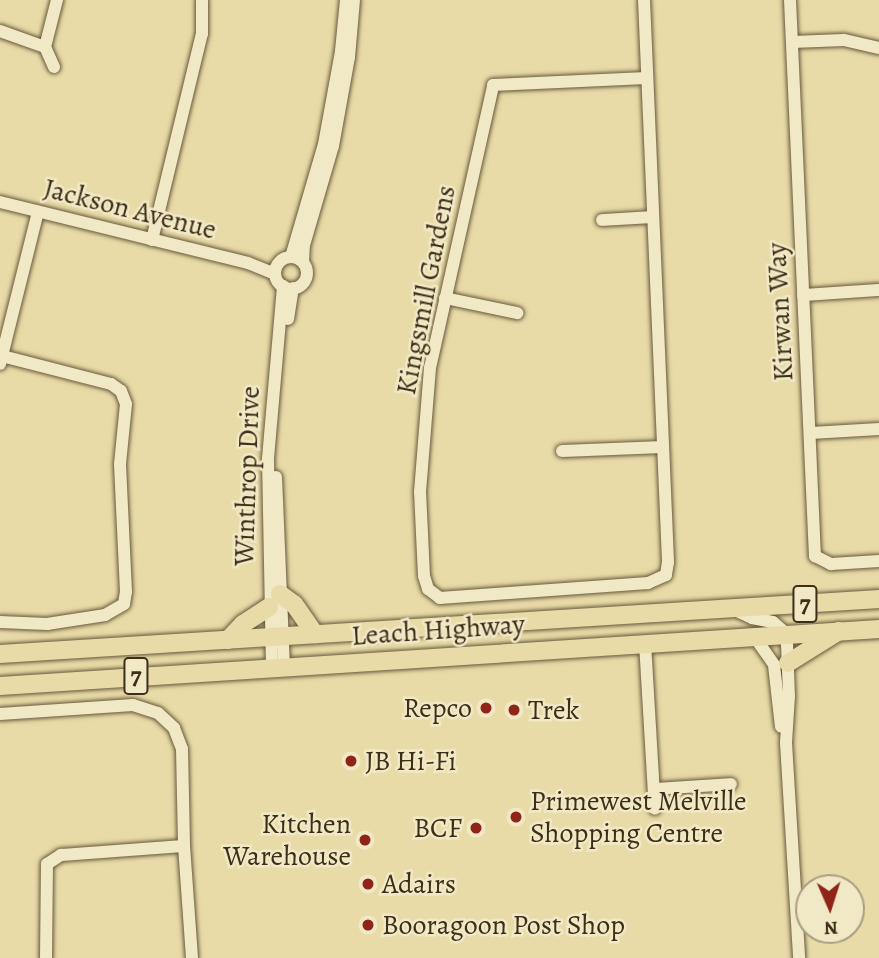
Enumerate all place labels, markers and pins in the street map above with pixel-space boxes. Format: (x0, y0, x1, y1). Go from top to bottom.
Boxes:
place label: Repco (403, 691, 472, 725)
place label: Trek (528, 693, 579, 727)
marker: Repco (478, 700, 494, 716)
marker: Trek (506, 702, 522, 718)
place label: JB Hi-Fi (365, 744, 456, 778)
marker: JB Hi-Fi (343, 753, 359, 769)
place label: Primewest Melville Shopping Centre (530, 784, 747, 850)
place label: Kitchen Warehouse (223, 807, 351, 873)
marker: Primewest Melville Shopping Centre (508, 809, 524, 825)
place label: BCF (413, 811, 462, 845)
marker: BCF (468, 820, 484, 836)
marker: Kitchen Warehouse (357, 832, 373, 848)
place label: Adairs (382, 867, 456, 901)
marker: Adairs (360, 876, 376, 892)
place label: Booragoon Post Shop (382, 908, 625, 942)
marker: Booragoon Post Shop (360, 917, 376, 933)

